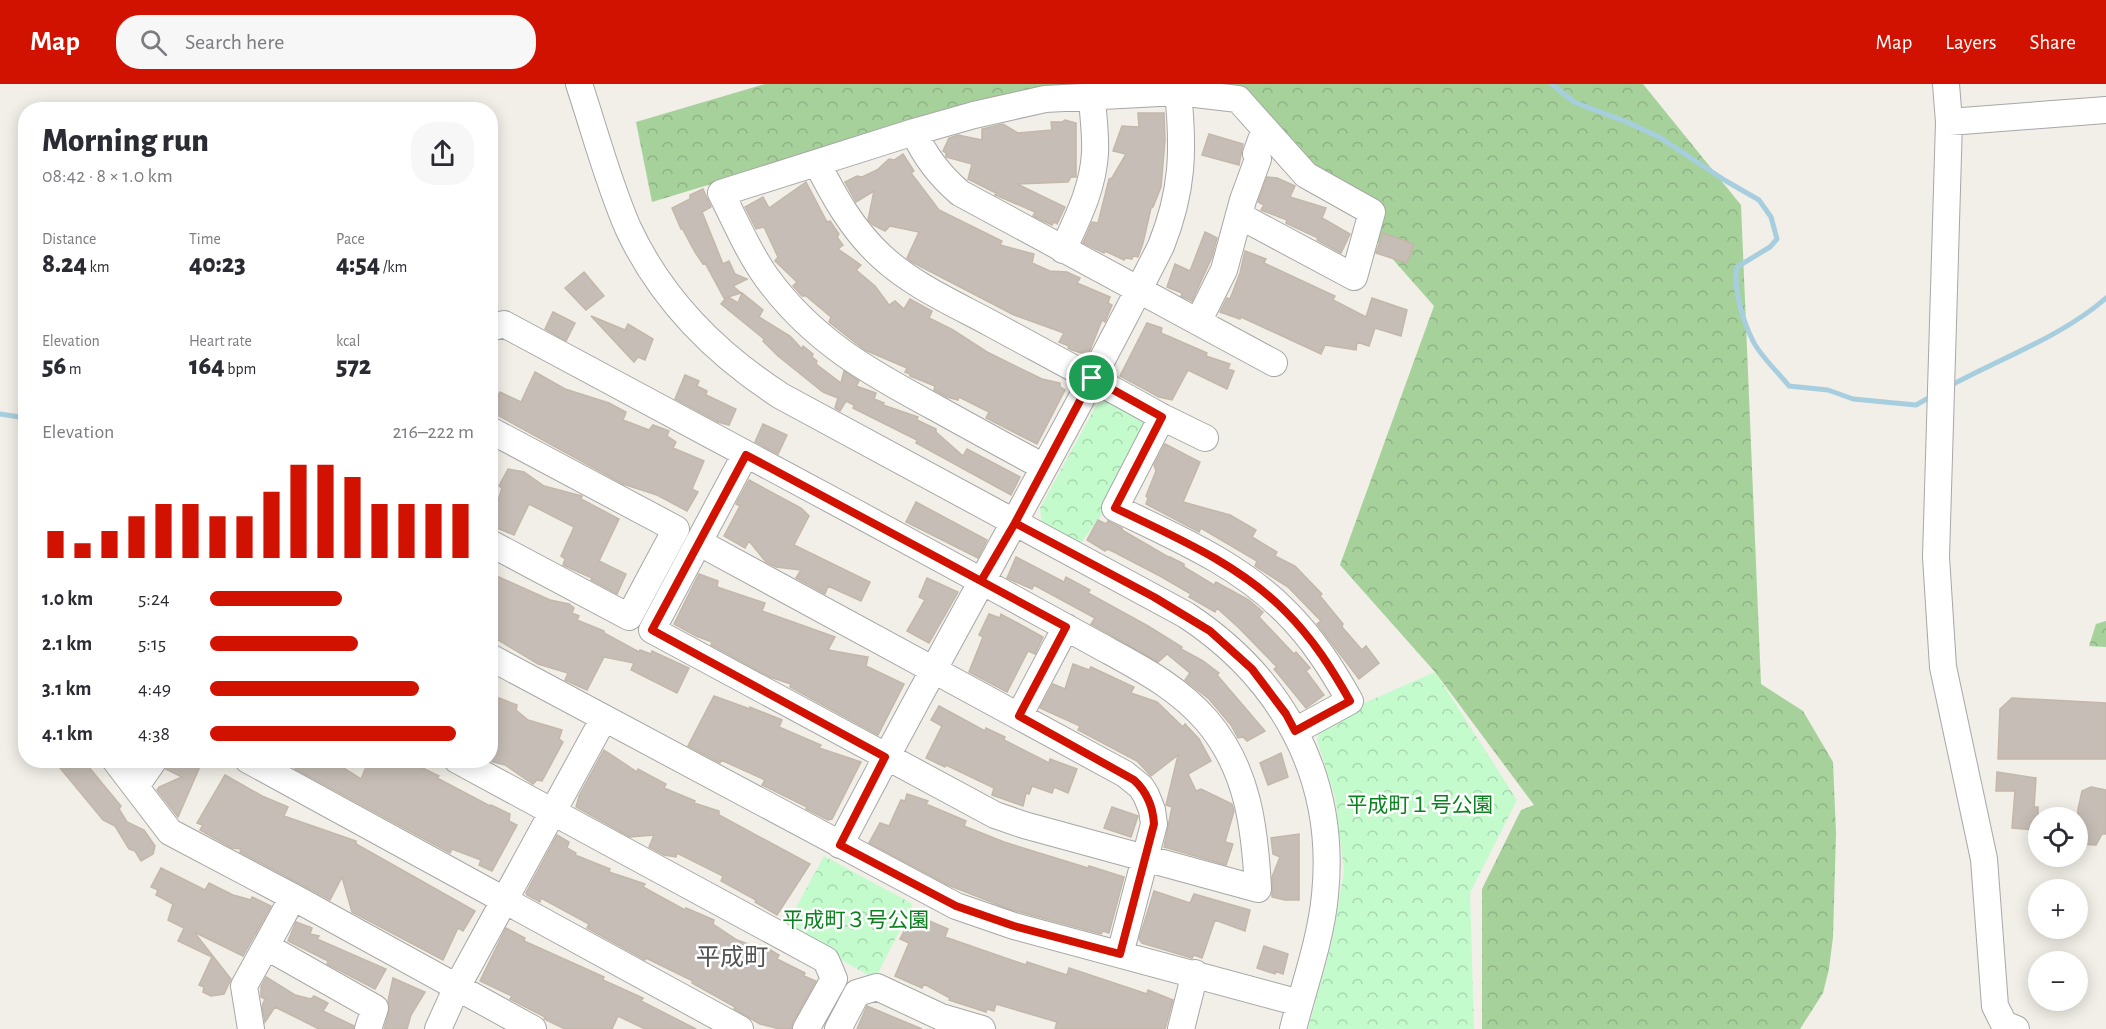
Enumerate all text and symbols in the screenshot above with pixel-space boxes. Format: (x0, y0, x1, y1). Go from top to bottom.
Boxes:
search box (116, 15, 536, 69)
icon: search (137, 26, 170, 59)
text: Map (30, 28, 80, 56)
text: Search here (185, 31, 284, 53)
text: Map (1876, 32, 1912, 53)
text: Layers (1945, 32, 1996, 53)
text: Share (2029, 32, 2076, 53)
button: share (411, 122, 474, 185)
text: Morning run (42, 125, 209, 158)
text: 08:42 · 8 × 1.0 km (42, 166, 173, 186)
text: Distance (42, 231, 96, 247)
text: Time (189, 231, 221, 247)
text: Pace (336, 231, 365, 247)
text: 8.24 (42, 251, 87, 277)
text: 40:23 (189, 251, 246, 277)
text: 4:54 (336, 251, 380, 277)
text: km (87, 259, 110, 275)
text: /km (380, 259, 407, 275)
text: Elevation (42, 333, 100, 349)
text: Heart rate (189, 333, 252, 349)
text: kcal (336, 333, 360, 349)
pin (1066, 352, 1117, 403)
text: 56 (42, 353, 66, 379)
text: 164 (189, 353, 225, 379)
text: 572 (336, 353, 371, 379)
text: m (66, 361, 82, 377)
text: bpm (225, 361, 256, 377)
icon: arrive (1075, 361, 1108, 394)
text: Elevation (42, 422, 114, 442)
text: 216–222 m (393, 422, 474, 442)
text: 1.0 km (42, 589, 93, 609)
text: 5:24 (138, 589, 170, 609)
text: 2.1 km (42, 634, 92, 654)
text: 5:15 (138, 634, 166, 654)
text: 3.1 km (42, 679, 91, 699)
text: 4:49 (138, 679, 171, 699)
text: 4.1 km (42, 724, 93, 744)
text: 4:38 (138, 724, 170, 744)
park label: 平成町１号公園 (1347, 794, 1494, 816)
map controls (2028, 807, 2088, 1011)
button: locate (2028, 807, 2088, 867)
button: + (2028, 879, 2088, 939)
park label: 平成町３号公園 (783, 909, 930, 931)
district label: 平成町 (696, 944, 768, 970)
button: − (2028, 951, 2088, 1011)

